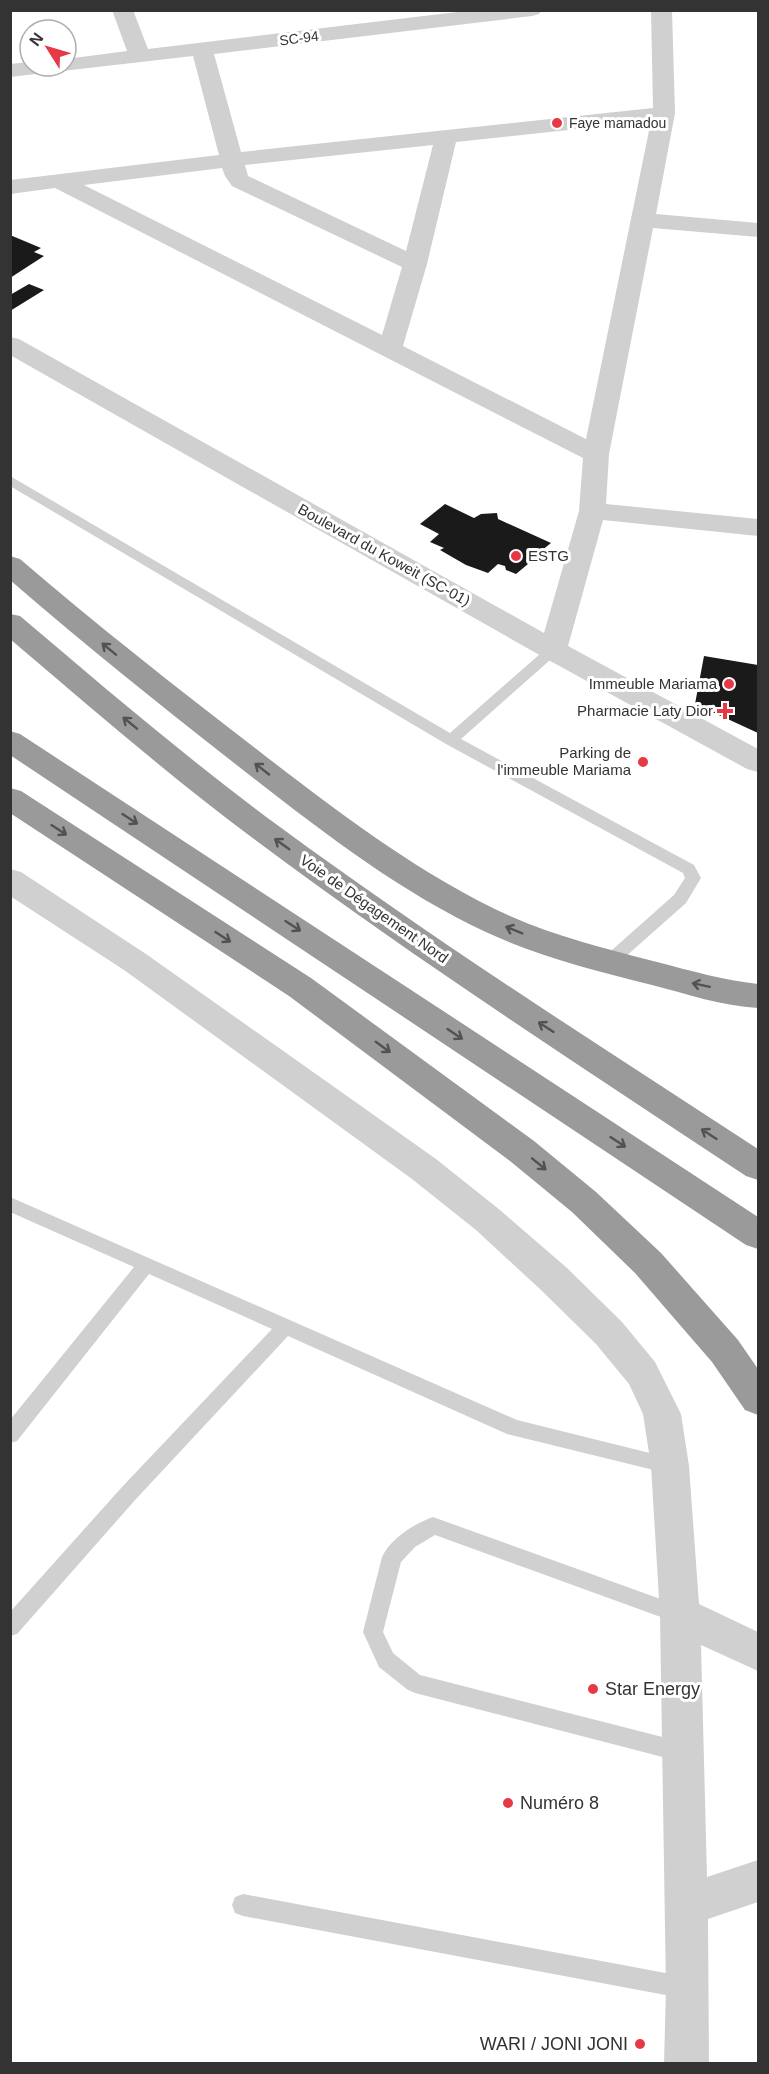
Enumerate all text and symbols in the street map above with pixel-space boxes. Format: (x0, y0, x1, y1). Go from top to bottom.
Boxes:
north arrow (18, 18, 78, 78)
street label: SC-94 (278, 28, 320, 48)
text: N (26, 30, 47, 49)
place label: Faye mamadou (569, 115, 666, 131)
marker: Faye mamadou (550, 116, 564, 130)
street label: Boulevard du Koweit (SC-01) (295, 500, 473, 609)
place label: ESTG (528, 547, 569, 564)
marker: ESTG (509, 549, 523, 563)
one-way arrow (101, 642, 117, 655)
place label: Immeuble Mariama (589, 675, 718, 692)
marker: Immeuble Mariama (722, 677, 736, 691)
place label: Pharmacie Laty Dior (577, 702, 713, 719)
marker: Pharmacie Laty Dior (718, 704, 732, 718)
one-way arrow (122, 717, 138, 730)
place label: Parking de l'immeuble Mariama (497, 744, 632, 778)
marker: Parking de l'immeuble Mariama (636, 755, 650, 769)
one-way arrow (254, 763, 270, 776)
one-way arrow (121, 813, 138, 825)
one-way arrow (50, 825, 67, 837)
one-way arrow (275, 838, 291, 850)
street label: Voie de Dégagement Nord (297, 851, 452, 966)
one-way arrow (284, 920, 301, 932)
one-way arrow (505, 924, 524, 935)
one-way arrow (214, 930, 231, 943)
one-way arrow (692, 978, 711, 990)
one-way arrow (539, 1021, 555, 1033)
one-way arrow (446, 1028, 463, 1040)
one-way arrow (375, 1041, 391, 1053)
one-way arrow (702, 1128, 718, 1140)
one-way arrow (609, 1135, 626, 1148)
one-way arrow (531, 1158, 547, 1171)
place label: Star Energy (605, 1679, 700, 1699)
marker: Star Energy (586, 1682, 600, 1696)
place label: Numéro 8 (520, 1793, 599, 1813)
marker: Numéro 8 (501, 1796, 515, 1810)
place label: WARI / JONI JONI (480, 2034, 628, 2054)
marker: WARI / JONI JONI (633, 2037, 647, 2051)

